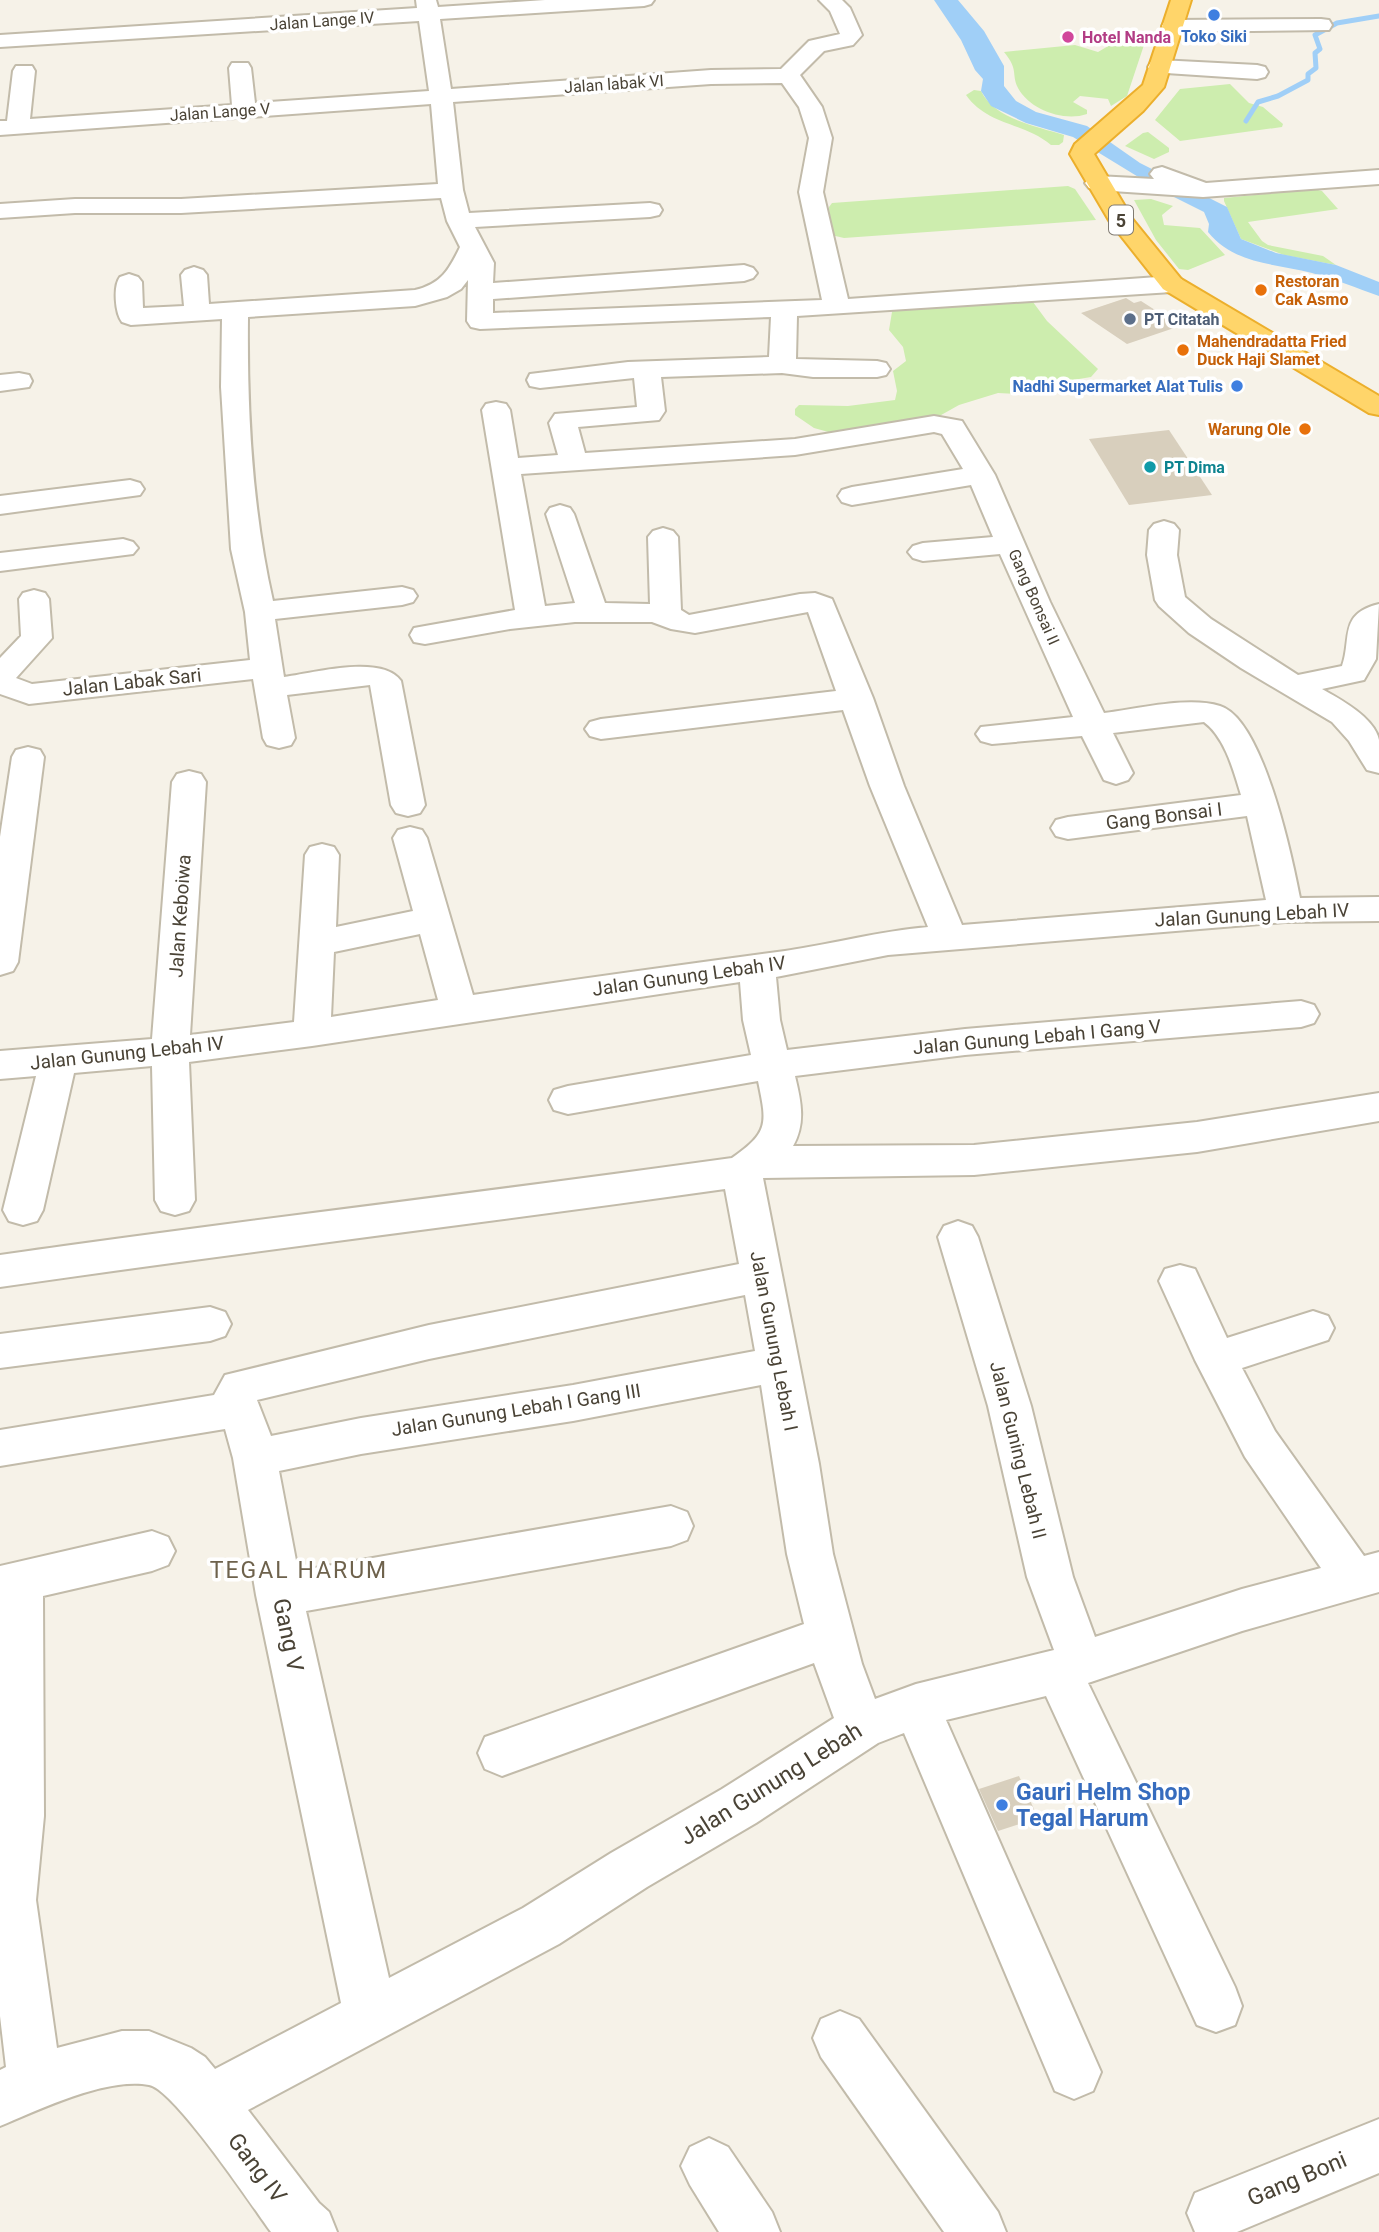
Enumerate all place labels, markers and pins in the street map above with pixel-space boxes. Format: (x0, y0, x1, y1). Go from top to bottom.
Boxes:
marker: Toko Siki (1206, 7, 1222, 23)
place label: Toko Siki (1181, 27, 1247, 46)
place label: Hotel Nanda (1082, 28, 1171, 47)
marker: Hotel Nanda (1060, 29, 1076, 45)
place label: Restoran Cak Asmo (1275, 272, 1348, 309)
marker: Restoran Cak Asmo (1253, 282, 1269, 298)
place label: PT Citatah (1144, 310, 1219, 329)
marker: PT Citatah (1122, 311, 1138, 327)
place label: Mahendradatta Fried Duck Haji Slamet (1197, 332, 1347, 369)
marker: Mahendradatta Fried Duck Haji Slamet (1175, 342, 1191, 358)
place label: Nadhi Supermarket Alat Tulis (1012, 377, 1223, 396)
marker: Nadhi Supermarket Alat Tulis (1229, 378, 1245, 394)
place label: Warung Ole (1208, 420, 1291, 439)
marker: Warung Ole (1297, 421, 1313, 437)
place label: PT Dima (1164, 458, 1225, 477)
marker: PT Dima (1142, 459, 1158, 475)
place label: Gauri Helm Shop Tegal Harum (1016, 1779, 1191, 1832)
marker: Gauri Helm Shop Tegal Harum (994, 1797, 1010, 1813)

